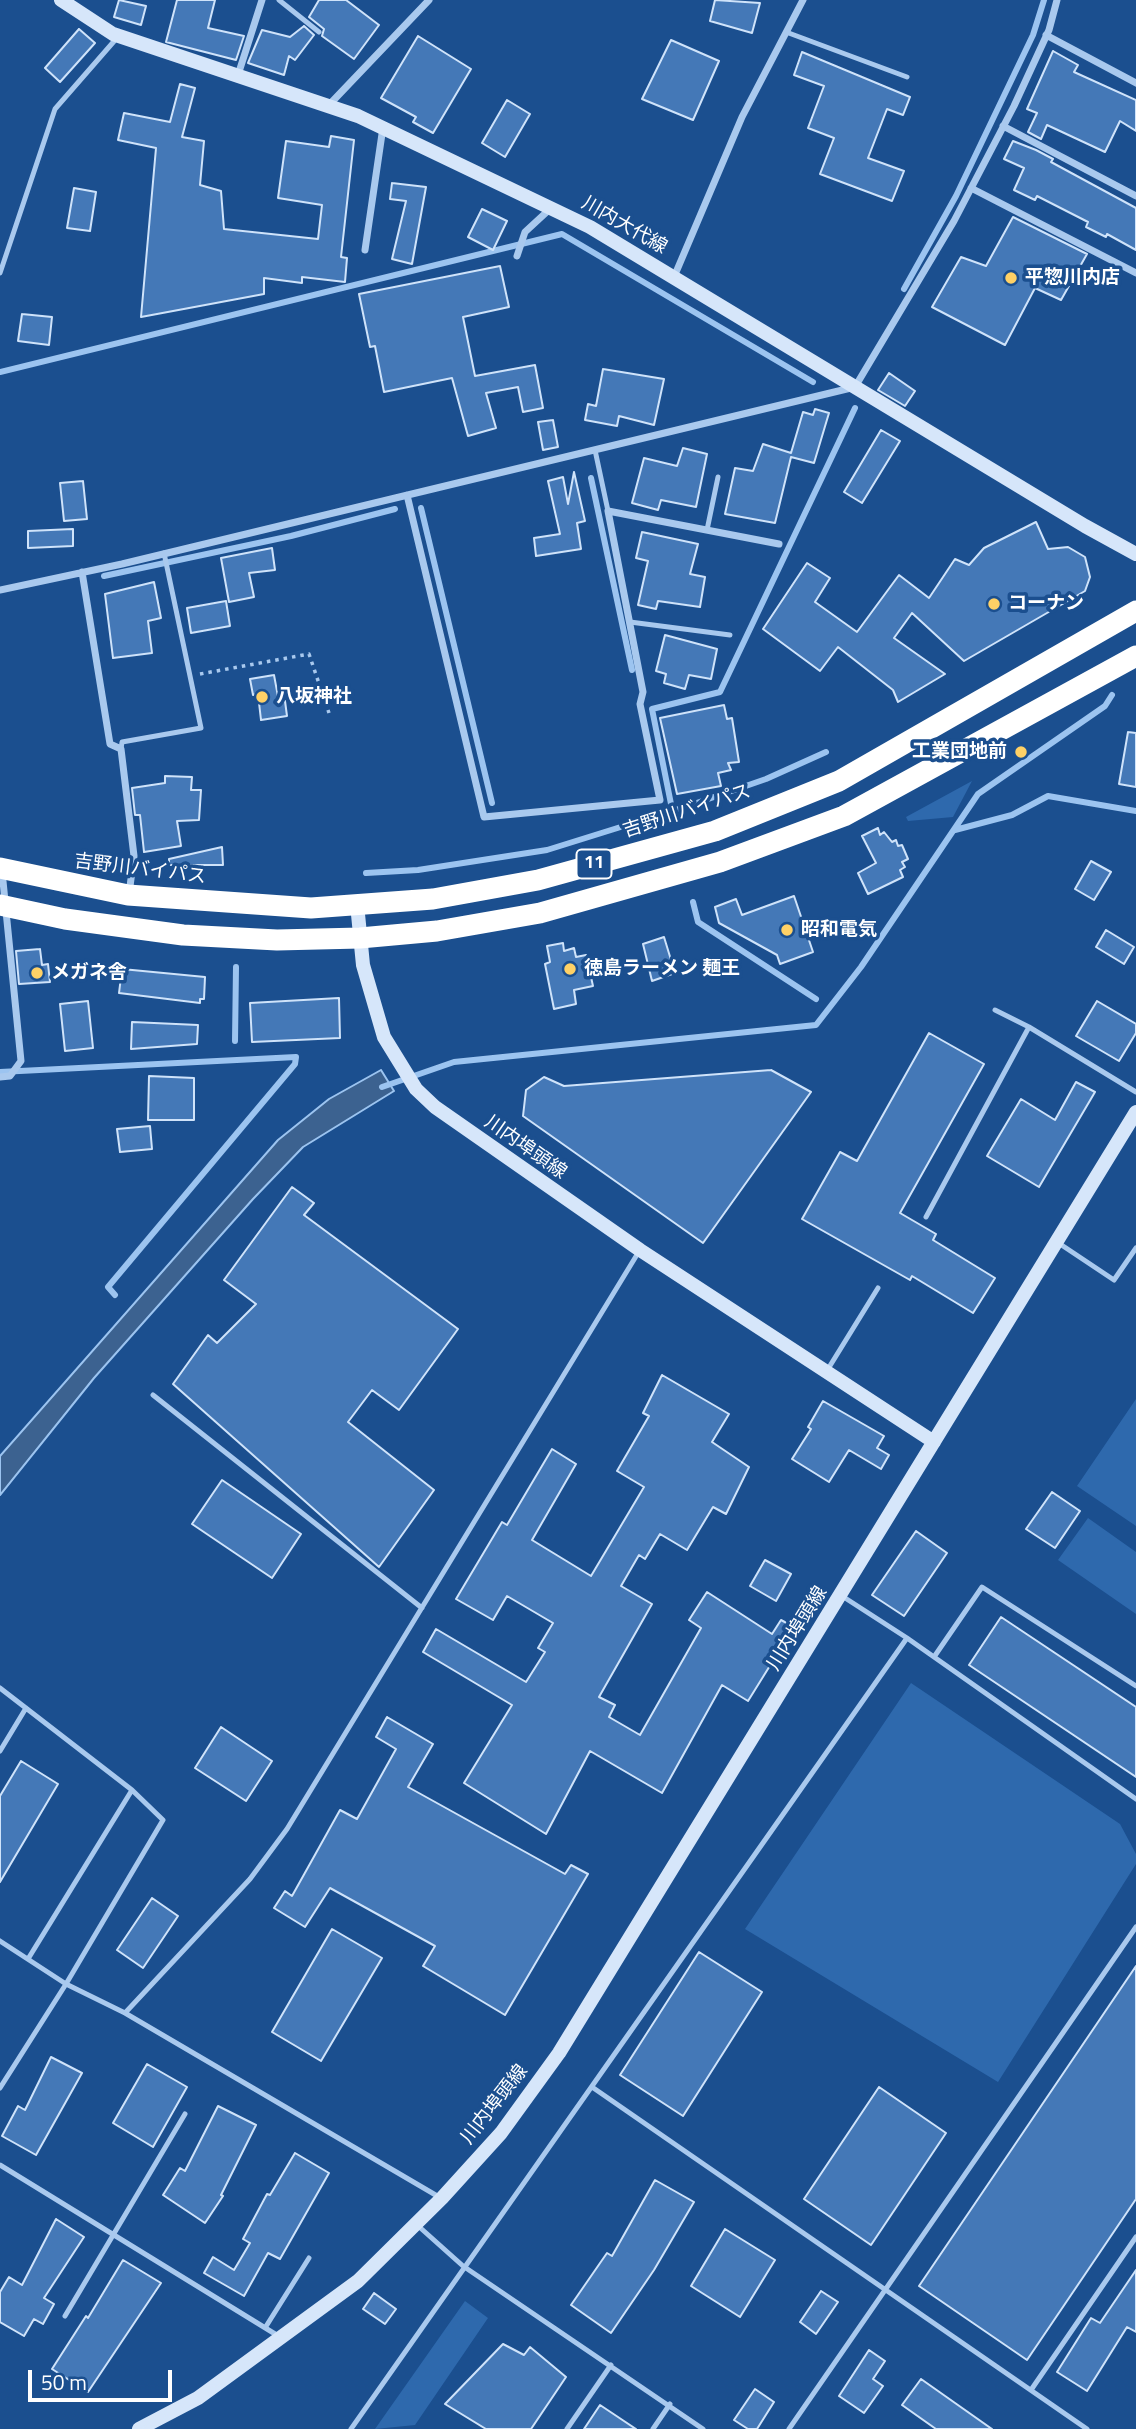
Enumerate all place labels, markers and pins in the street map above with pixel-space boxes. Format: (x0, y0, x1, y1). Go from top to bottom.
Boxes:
place label: 平惣川内店 (1025, 267, 1120, 289)
marker: 平惣川内店 (1003, 270, 1019, 286)
place label: コーナン (1008, 593, 1084, 615)
marker: コーナン (986, 596, 1002, 612)
place label: 八坂神社 (276, 686, 352, 708)
marker: 八坂神社 (254, 689, 270, 705)
place label: 工業団地前 (912, 741, 1007, 763)
marker: 工業団地前 (1013, 744, 1029, 760)
place label: 昭和電気 (801, 919, 877, 941)
marker: 昭和電気 (779, 922, 795, 938)
place label: 徳島ラーメン 麺王 (584, 958, 740, 980)
marker: 徳島ラーメン 麺王 (562, 961, 578, 977)
place label: メガネ舎 (51, 962, 127, 984)
marker: メガネ舎 (29, 965, 45, 981)

